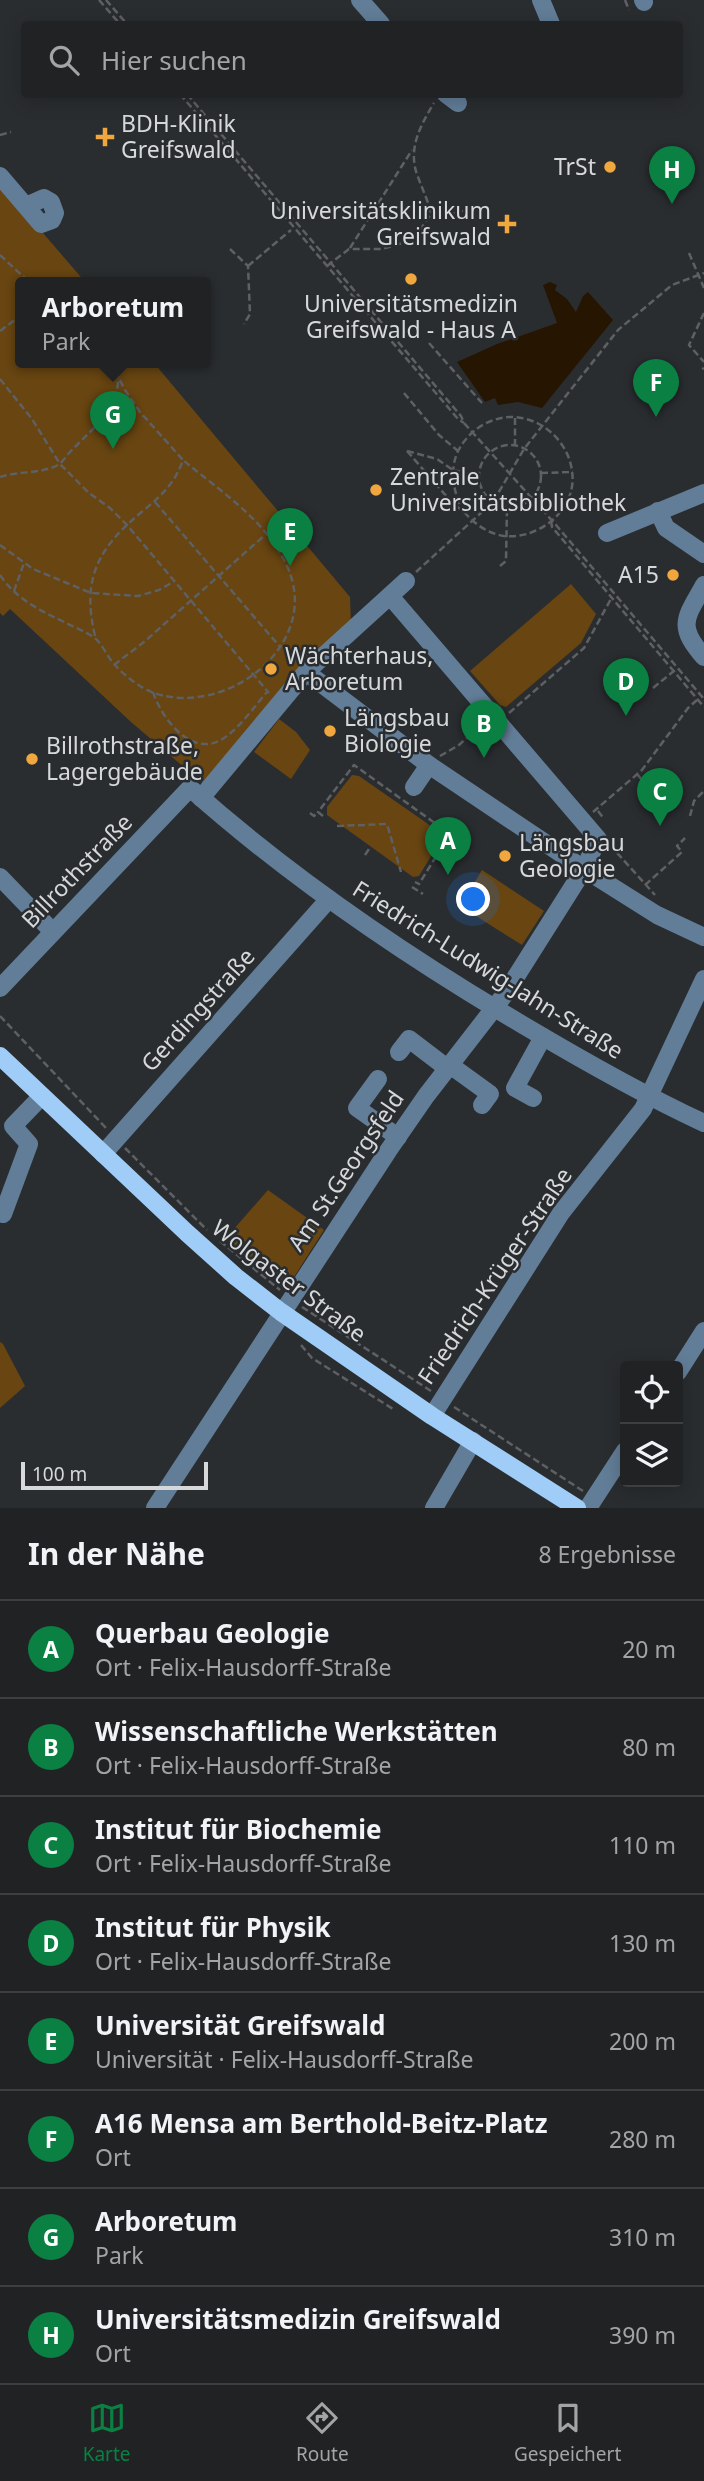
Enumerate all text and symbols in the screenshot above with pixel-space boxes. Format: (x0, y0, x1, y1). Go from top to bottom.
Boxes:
search box (21, 21, 683, 98)
icon: search (45, 41, 83, 79)
text: Hier suchen (101, 42, 247, 78)
place label: BDH-Klinik Greifswald (121, 107, 236, 165)
marker: BDH-Klinik Greifswald (95, 127, 115, 147)
pin: H (649, 146, 695, 204)
place label: TrSt (554, 150, 596, 182)
marker: TrSt (602, 159, 618, 175)
place label: Universitätsklinikum Greifswald (270, 194, 491, 252)
marker: Universitätsklinikum Greifswald (497, 214, 517, 234)
marker: Universitätsmedizin Greifswald - Haus A (403, 271, 419, 287)
popup (15, 277, 211, 368)
place label: Universitätsmedizin Greifswald - Haus A (304, 287, 518, 345)
text: Arboretum (42, 289, 184, 325)
text: Park (42, 325, 90, 357)
pin: F (633, 359, 679, 417)
pin: G (90, 391, 136, 449)
place label: Zentrale Universitätsbibliothek (390, 460, 627, 518)
marker: Zentrale Universitätsbibliothek (368, 482, 384, 498)
pin: E (267, 508, 313, 566)
place label: A15 (618, 558, 659, 590)
marker: A15 (665, 567, 681, 583)
place label: Wächterhaus, Arboretum (285, 639, 433, 697)
pin: D (603, 658, 649, 716)
marker: Wächterhaus, Arboretum (263, 661, 279, 677)
pin: B (461, 700, 507, 758)
place label: Längsbau Biologie (344, 701, 450, 759)
marker: Längsbau Biologie (322, 723, 338, 739)
place label: Billrothstraße, Lagergebäude (46, 729, 203, 787)
marker: Billrothstraße, Lagergebäude (24, 751, 40, 767)
pin: C (637, 768, 683, 826)
street label: Billrothstraße (14, 806, 139, 934)
pin: A (425, 817, 471, 875)
place label: Längsbau Geologie (519, 826, 625, 884)
marker: Längsbau Geologie (497, 848, 513, 864)
street label: Friedrich-Ludwig-Jahn-Straße (347, 872, 630, 1066)
your location (456, 882, 490, 916)
street label: Gerdingstraße (133, 941, 261, 1078)
street label: Am St.Georgsfeld (280, 1084, 411, 1257)
street label: Friedrich-Krüger-Straße (410, 1161, 579, 1390)
street label: Wolgaster Straße (206, 1211, 373, 1349)
map controls (620, 1361, 683, 1487)
button: locate (620, 1361, 683, 1424)
button: layers (620, 1424, 683, 1487)
scale bar (21, 1459, 208, 1491)
text: 100 m (32, 1461, 87, 1487)
text: In der Nähe (28, 1533, 205, 1574)
text: 8 Ergebnisse (538, 1538, 676, 1570)
text: Querbau Geologie (95, 1615, 330, 1651)
text: A (43, 1633, 59, 1665)
text: 20 m (622, 1633, 676, 1665)
text: Ort · Felix-Hausdorff-Straße (95, 1651, 392, 1683)
text: Wissenschaftliche Werkstätten (95, 1713, 498, 1749)
text: B (43, 1731, 59, 1763)
text: 80 m (622, 1731, 676, 1763)
text: Ort · Felix-Hausdorff-Straße (95, 1749, 392, 1781)
text: Institut für Biochemie (95, 1811, 382, 1847)
text: C (44, 1829, 58, 1861)
text: 110 m (609, 1829, 676, 1861)
text: Ort · Felix-Hausdorff-Straße (95, 1847, 392, 1879)
text: Institut für Physik (95, 1909, 331, 1945)
text: D (43, 1927, 59, 1959)
text: 130 m (609, 1927, 676, 1959)
text: Ort · Felix-Hausdorff-Straße (95, 1945, 392, 1977)
text: Universität Greifswald (95, 2007, 385, 2043)
text: E (45, 2025, 57, 2057)
text: 200 m (609, 2025, 676, 2057)
text: Universität · Felix-Hausdorff-Straße (95, 2043, 473, 2075)
text: A16 Mensa am Berthold-Beitz-Platz (95, 2105, 547, 2141)
text: F (45, 2123, 57, 2155)
text: 280 m (609, 2123, 676, 2155)
text: Ort (95, 2141, 131, 2173)
text: Arboretum (95, 2203, 237, 2239)
text: G (43, 2221, 59, 2253)
text: 310 m (609, 2221, 676, 2253)
text: Park (95, 2239, 144, 2271)
text: Universitätsmedizin Greifswald (95, 2301, 501, 2337)
text: H (42, 2319, 60, 2351)
text: 390 m (609, 2319, 676, 2351)
text: Ort (95, 2337, 131, 2369)
tab: Karte (83, 2399, 131, 2467)
tab: Route (296, 2399, 349, 2467)
tab: Gespeichert (514, 2399, 621, 2467)

